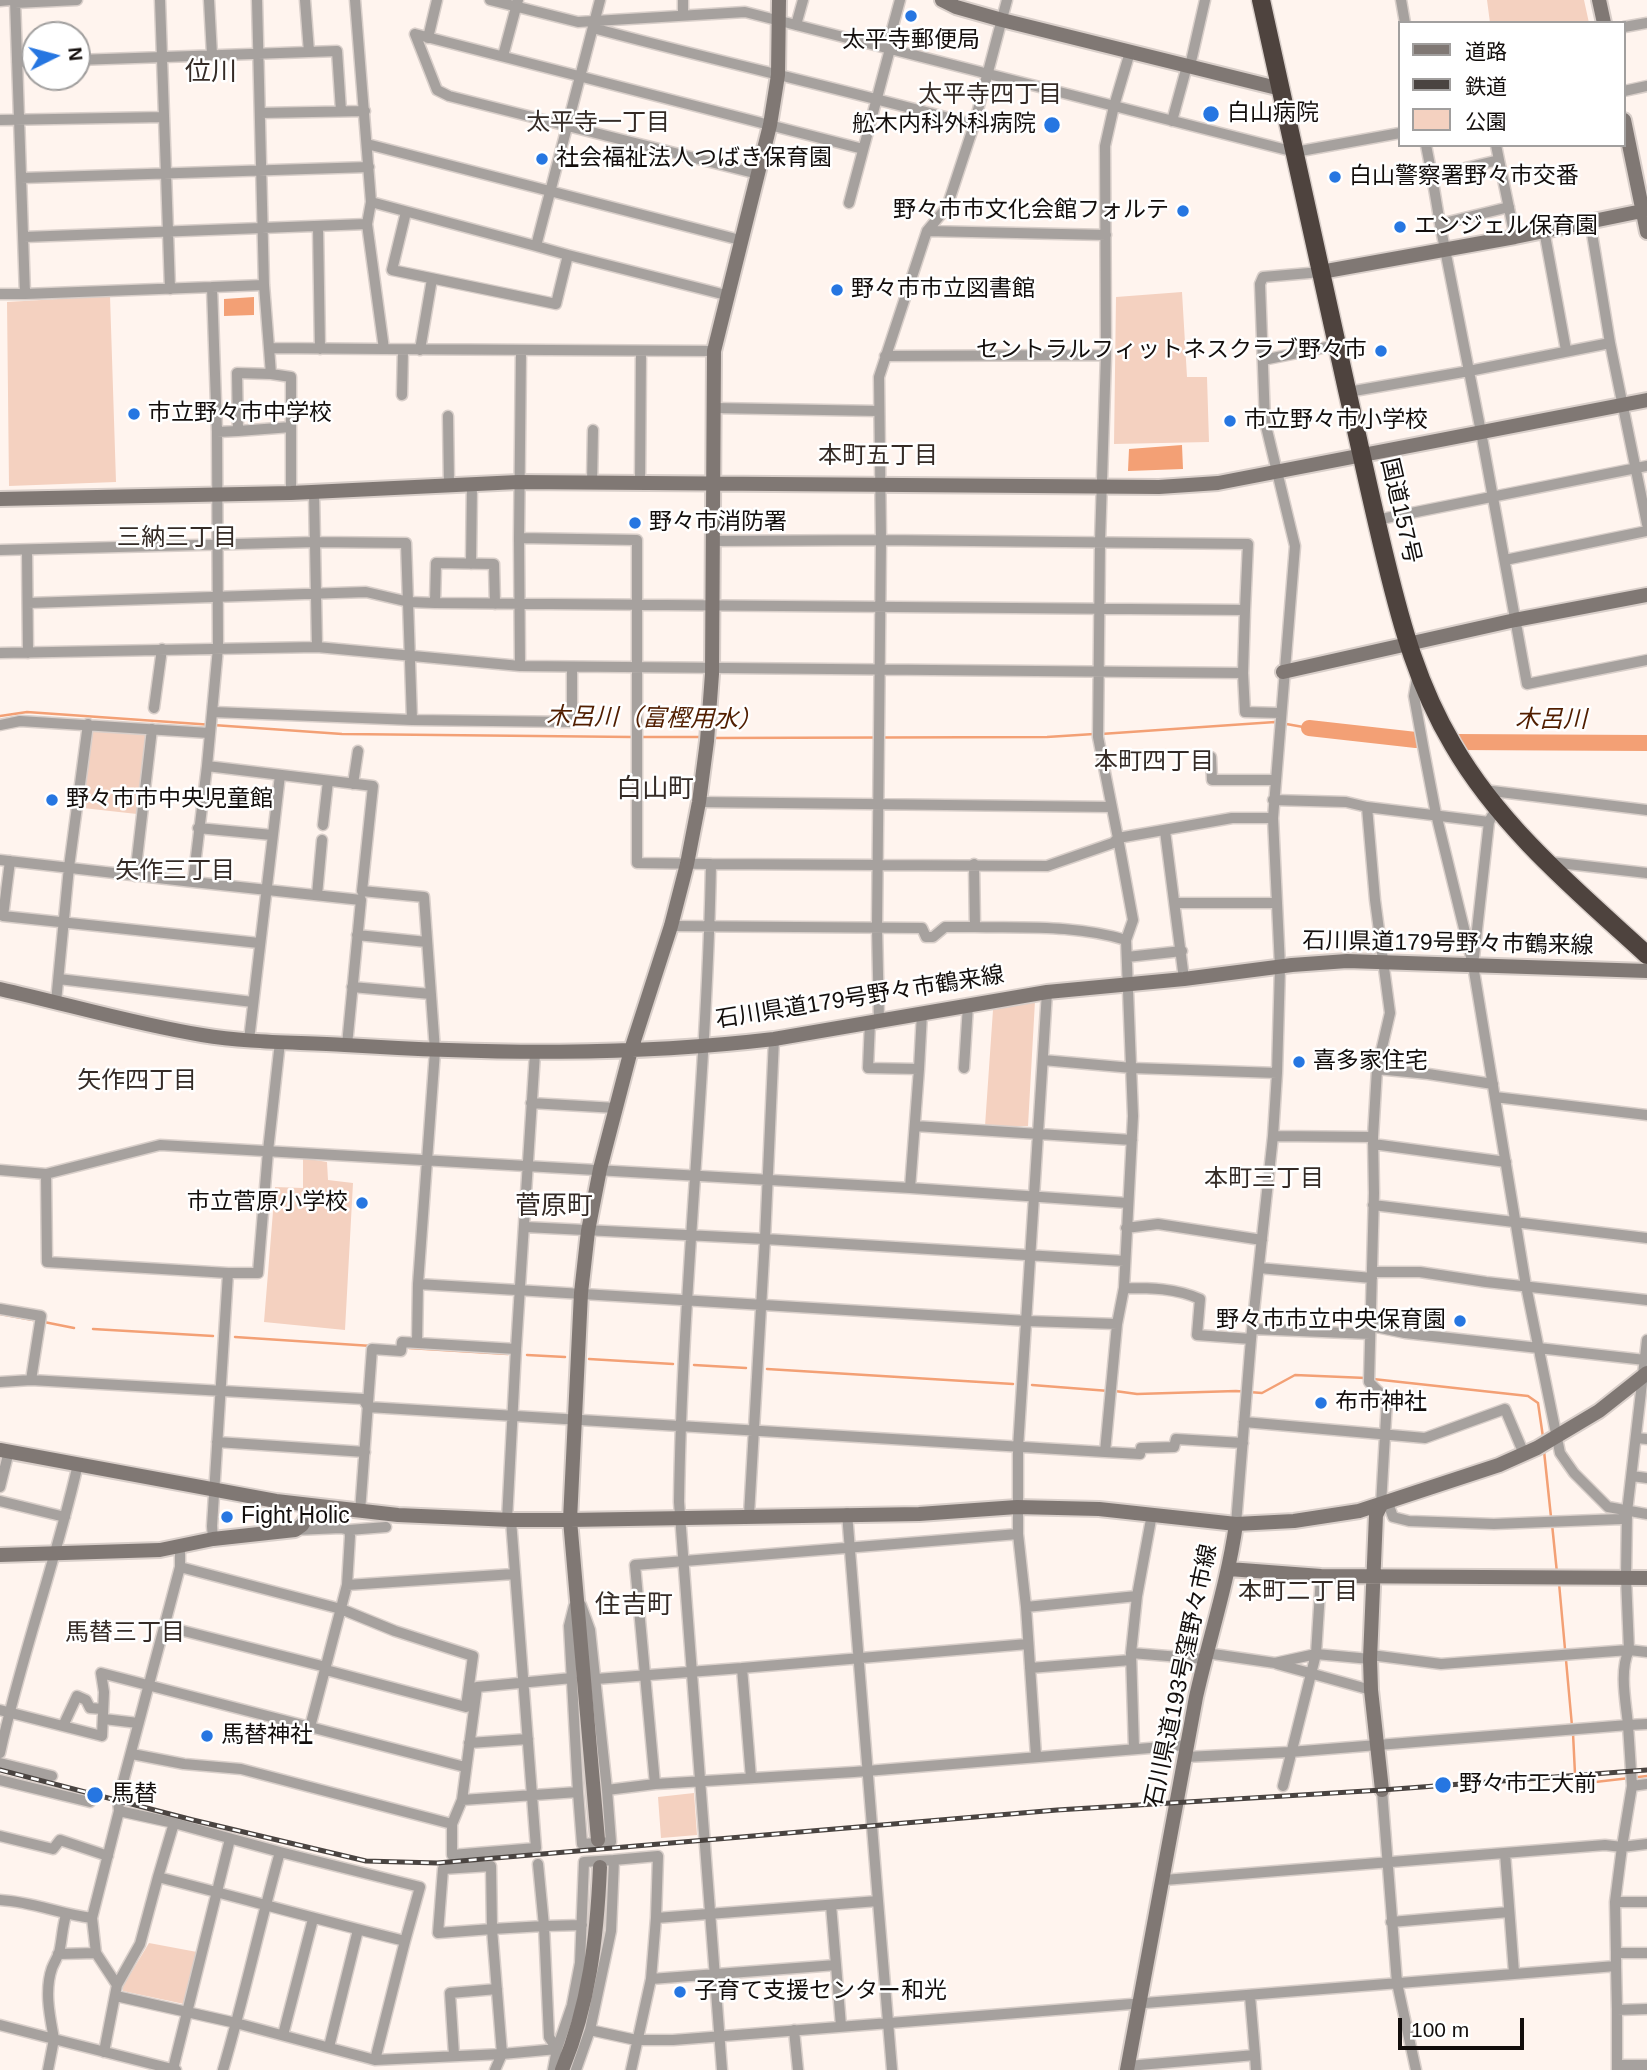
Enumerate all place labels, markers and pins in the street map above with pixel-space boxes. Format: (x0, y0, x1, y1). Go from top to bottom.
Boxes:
marker: 太平寺郵便局 (903, 8, 919, 24)
place label: 太平寺郵便局 (842, 27, 980, 55)
place label: 白山病院 (1227, 100, 1319, 128)
marker: 白山病院 (1201, 104, 1221, 124)
place label: 舩木内科外科病院 (852, 111, 1036, 139)
marker: 舩木内科外科病院 (1042, 115, 1062, 135)
place label: 社会福祉法人つばき保育園 (556, 145, 832, 173)
marker: 社会福祉法人つばき保育園 (534, 151, 550, 167)
place label: 白山警察署野々市交番 (1349, 163, 1579, 191)
marker: 白山警察署野々市交番 (1327, 169, 1343, 185)
place label: 野々市市文化会館フォルテ (893, 197, 1169, 225)
marker: 野々市市文化会館フォルテ (1175, 203, 1191, 219)
place label: エンジェル保育園 (1414, 213, 1598, 241)
marker: エンジェル保育園 (1392, 219, 1408, 235)
place label: 野々市市立図書館 (851, 276, 1035, 304)
marker: 野々市市立図書館 (829, 282, 845, 298)
place label: セントラルフィットネスクラブ野々市 (976, 337, 1367, 365)
marker: セントラルフィットネスクラブ野々市 (1373, 343, 1389, 359)
place label: 市立野々市中学校 (148, 400, 332, 428)
marker: 市立野々市中学校 (126, 406, 142, 422)
place label: 市立野々市小学校 (1244, 407, 1428, 435)
marker: 市立野々市小学校 (1222, 413, 1238, 429)
place label: 野々市消防署 (649, 509, 787, 537)
marker: 野々市消防署 (627, 515, 643, 531)
place label: 野々市市中央児童館 (66, 786, 273, 814)
marker: 野々市市中央児童館 (44, 792, 60, 808)
place label: 喜多家住宅 (1313, 1048, 1428, 1076)
marker: 喜多家住宅 (1291, 1054, 1307, 1070)
place label: 市立菅原小学校 (187, 1189, 348, 1217)
marker: 市立菅原小学校 (354, 1195, 370, 1211)
place label: 野々市市立中央保育園 (1216, 1307, 1446, 1335)
marker: 野々市市立中央保育園 (1452, 1313, 1468, 1329)
place label: 布市神社 (1335, 1389, 1427, 1417)
marker: 布市神社 (1313, 1395, 1329, 1411)
place label: Fight Holic (241, 1503, 350, 1531)
marker: Fight Holic (219, 1509, 235, 1525)
place label: 馬替神社 (221, 1722, 313, 1750)
marker: 馬替神社 (199, 1728, 215, 1744)
place label: 野々市工大前 (1459, 1771, 1597, 1799)
marker: 野々市工大前 (1433, 1775, 1453, 1795)
place label: 馬替 (111, 1781, 157, 1809)
marker: 馬替 (85, 1785, 105, 1805)
place label: 子育て支援センター和光 (694, 1978, 947, 2006)
marker: 子育て支援センター和光 (672, 1984, 688, 2000)

